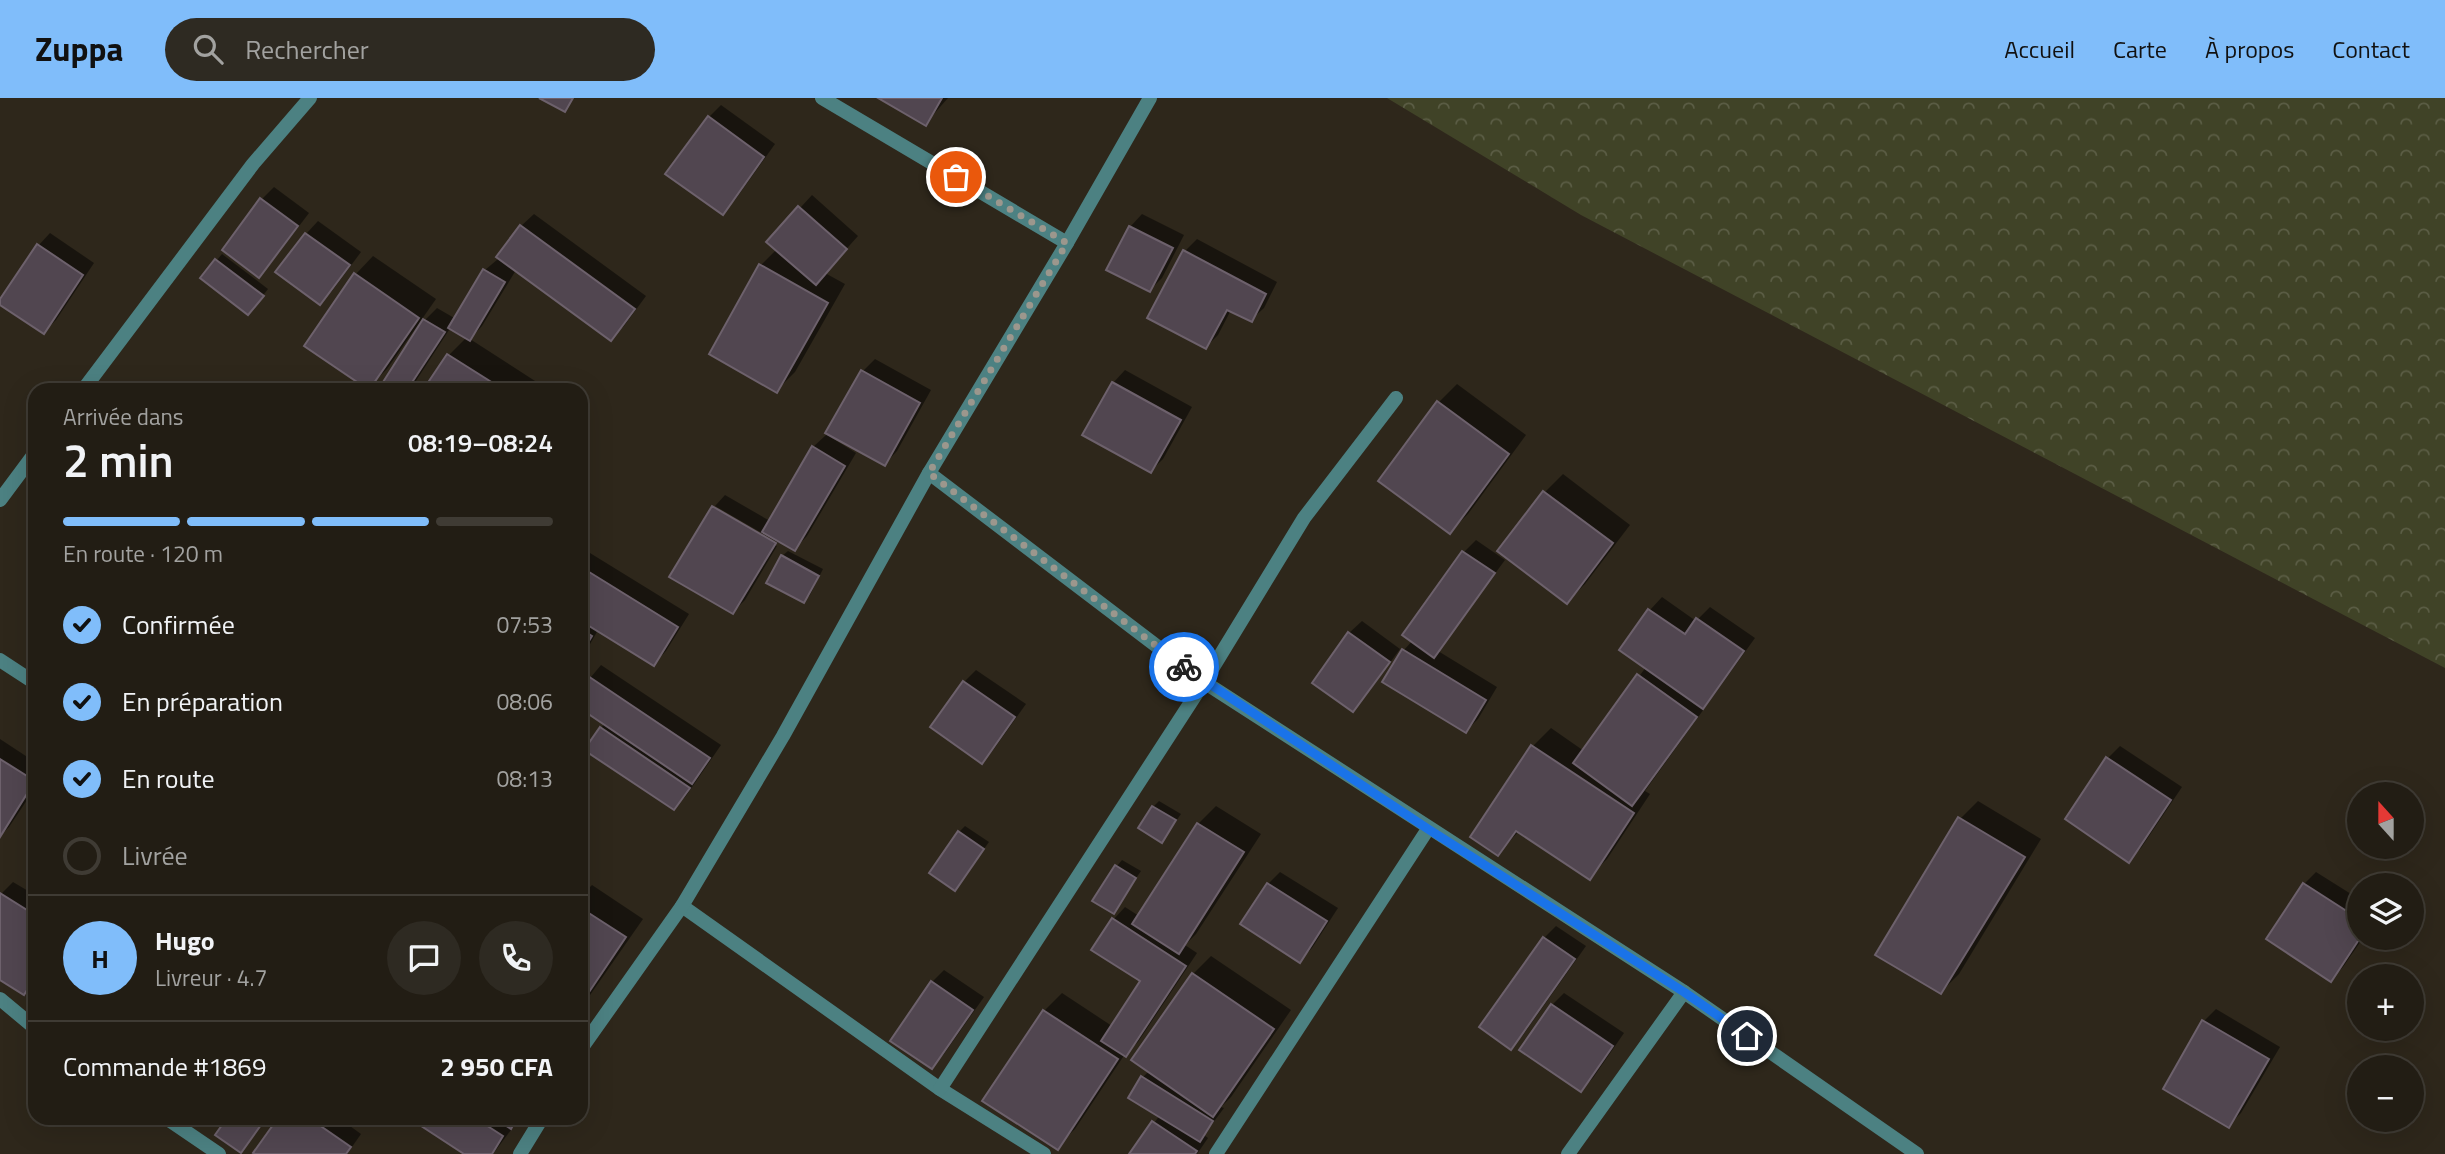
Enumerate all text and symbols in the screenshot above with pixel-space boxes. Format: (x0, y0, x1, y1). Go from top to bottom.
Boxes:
search box (165, 18, 655, 81)
text: Zuppa (35, 24, 123, 74)
icon: search (189, 30, 227, 68)
text: Rechercher (245, 30, 369, 69)
text: Accueil (2004, 31, 2075, 67)
text: Carte (2113, 31, 2167, 67)
text: À propos (2205, 31, 2294, 67)
text: Contact (2332, 31, 2410, 67)
pin (926, 147, 986, 207)
icon: bag (937, 158, 975, 196)
text: Arrivée dans (63, 399, 184, 434)
text: 08:19–08:24 (408, 423, 553, 462)
text: 2 min (63, 425, 174, 495)
text: En route · 120 m (63, 536, 223, 571)
text: Confirmée (122, 605, 235, 644)
icon: check (63, 606, 101, 644)
text: 07:53 (496, 607, 553, 642)
courier (1149, 632, 1219, 702)
icon: bike (1165, 648, 1203, 686)
text: En préparation (122, 682, 283, 721)
icon: check (63, 683, 101, 721)
text: 08:06 (496, 684, 553, 719)
text: En route (122, 759, 215, 798)
icon: check (63, 760, 101, 798)
text: 08:13 (496, 761, 553, 796)
north arrow (2347, 782, 2424, 859)
map controls (2347, 782, 2424, 1132)
text: Livrée (122, 836, 188, 875)
button: layers (2347, 873, 2424, 950)
text: Hugo (155, 921, 215, 960)
button: chat (387, 921, 461, 995)
button: phone (479, 921, 553, 995)
text: H (91, 939, 109, 978)
text: Livreur · 4.7 (155, 960, 267, 995)
button: + (2347, 964, 2424, 1041)
pin (1717, 1006, 1777, 1066)
icon: home (1728, 1017, 1766, 1055)
text: Commande #1869 (63, 1047, 266, 1086)
text: 2 950 CFA (440, 1047, 553, 1086)
button: − (2347, 1055, 2424, 1132)

